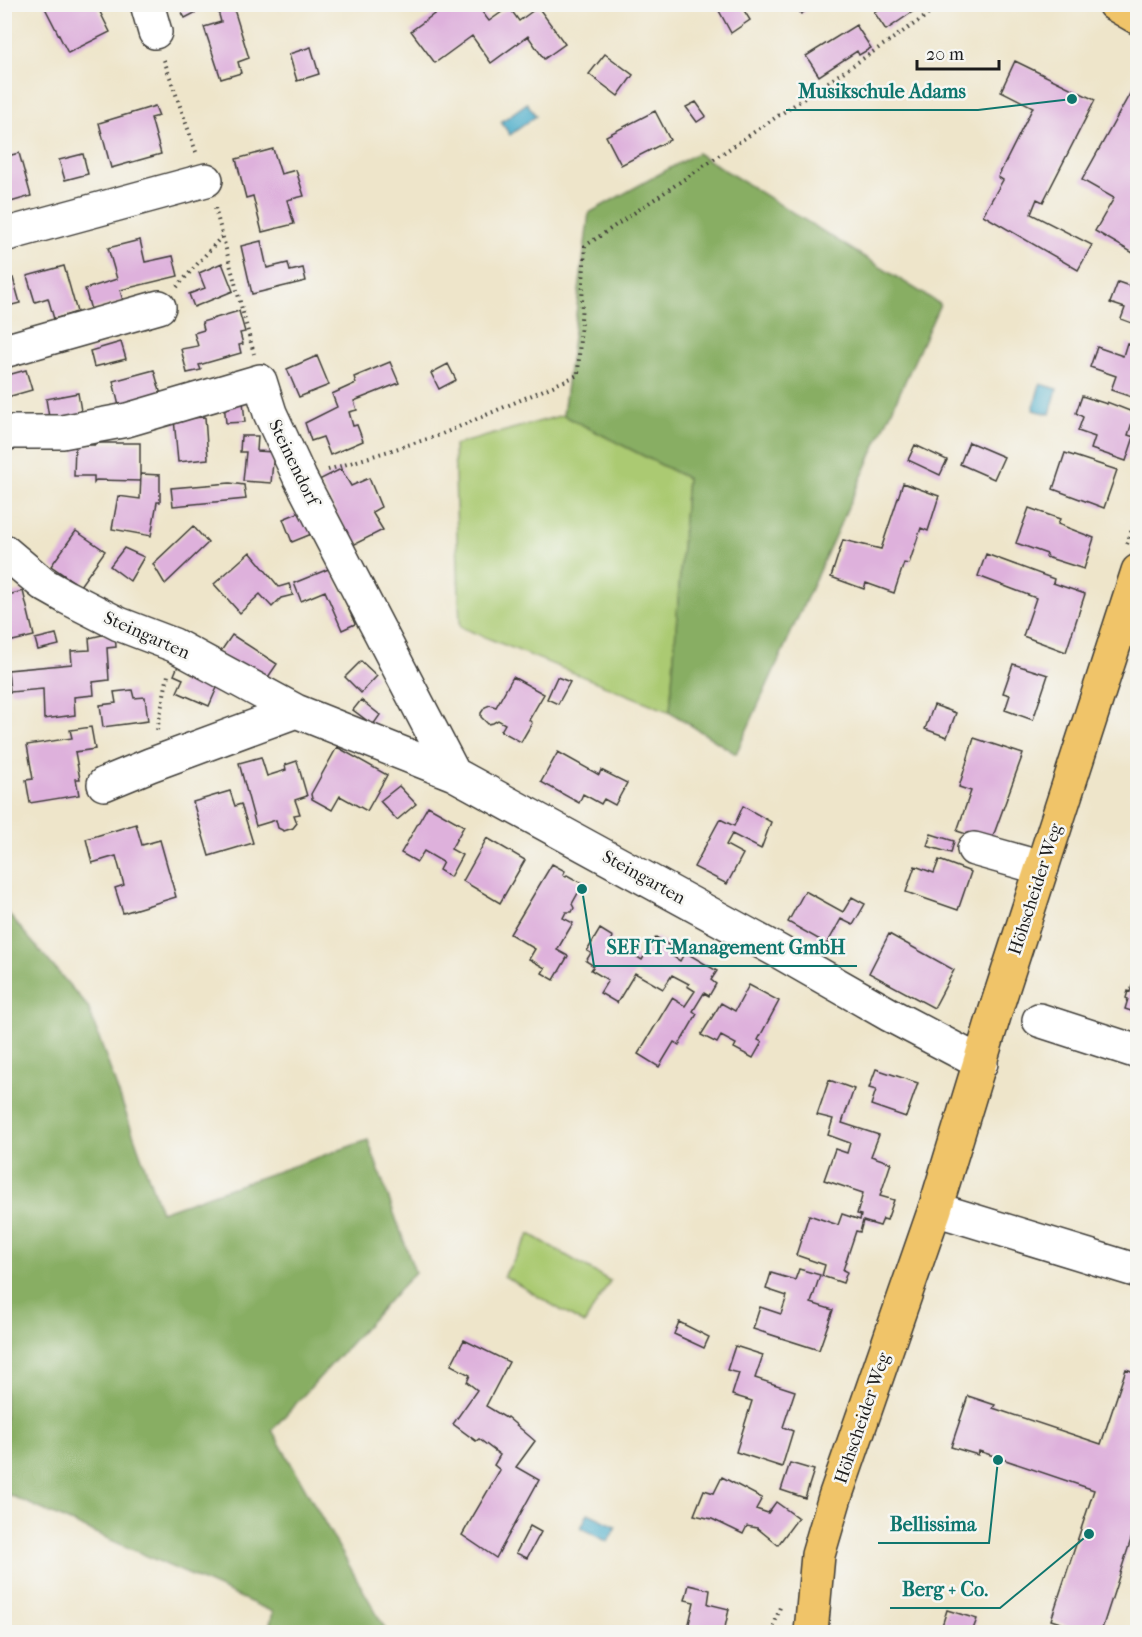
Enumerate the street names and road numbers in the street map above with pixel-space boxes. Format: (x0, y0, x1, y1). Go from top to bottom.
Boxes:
street label: Steinendorf (264, 416, 325, 512)
street label: Steingarten (101, 607, 194, 664)
street label: Höhscheider Weg (1004, 820, 1067, 958)
street label: Steingarten (598, 846, 689, 909)
street label: Höhscheider Weg (830, 1350, 895, 1486)

